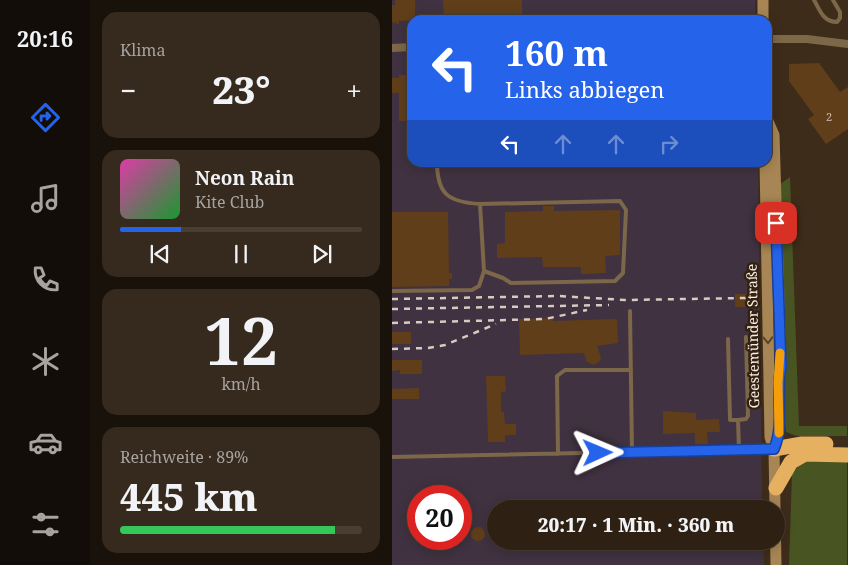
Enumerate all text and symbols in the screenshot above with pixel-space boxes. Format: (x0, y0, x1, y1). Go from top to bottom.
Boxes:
text: 20:16 (17, 23, 73, 53)
text: 160 m (505, 29, 608, 76)
icon: left (422, 35, 487, 100)
text: Klima (120, 39, 165, 61)
text: 23° (212, 63, 270, 115)
text: − (120, 71, 136, 109)
text: + (346, 71, 362, 109)
text: Links abbiegen (505, 74, 664, 104)
icon: directions (28, 100, 63, 135)
house number: 2 (826, 109, 832, 124)
icon: left (496, 130, 524, 158)
icon: ahead (549, 130, 577, 158)
icon: ahead (602, 130, 630, 158)
icon: right (655, 130, 683, 158)
text: Neon Rain (195, 165, 294, 191)
icon: music (28, 181, 63, 216)
text: Kite Club (195, 191, 264, 213)
pin (755, 202, 797, 244)
icon: arrive (762, 209, 790, 237)
icon: previous (146, 240, 174, 268)
icon: pause (227, 240, 255, 268)
icon: next (308, 240, 336, 268)
icon: phone (28, 262, 63, 297)
street label: Geestemünder Straße (742, 264, 763, 408)
text: 12 (204, 296, 278, 384)
one-way arrow (763, 336, 773, 344)
icon: climate (28, 344, 63, 379)
text: km/h (221, 373, 261, 395)
icon: car (28, 425, 63, 460)
position arrow (571, 426, 623, 478)
text: Reichweite · 89% (120, 446, 248, 468)
text: 445 km (120, 470, 258, 522)
speed limit sign: 20 (407, 485, 472, 550)
icon: filters (28, 507, 63, 542)
text: 20:17 · 1 Min. · 360 m (538, 512, 734, 538)

